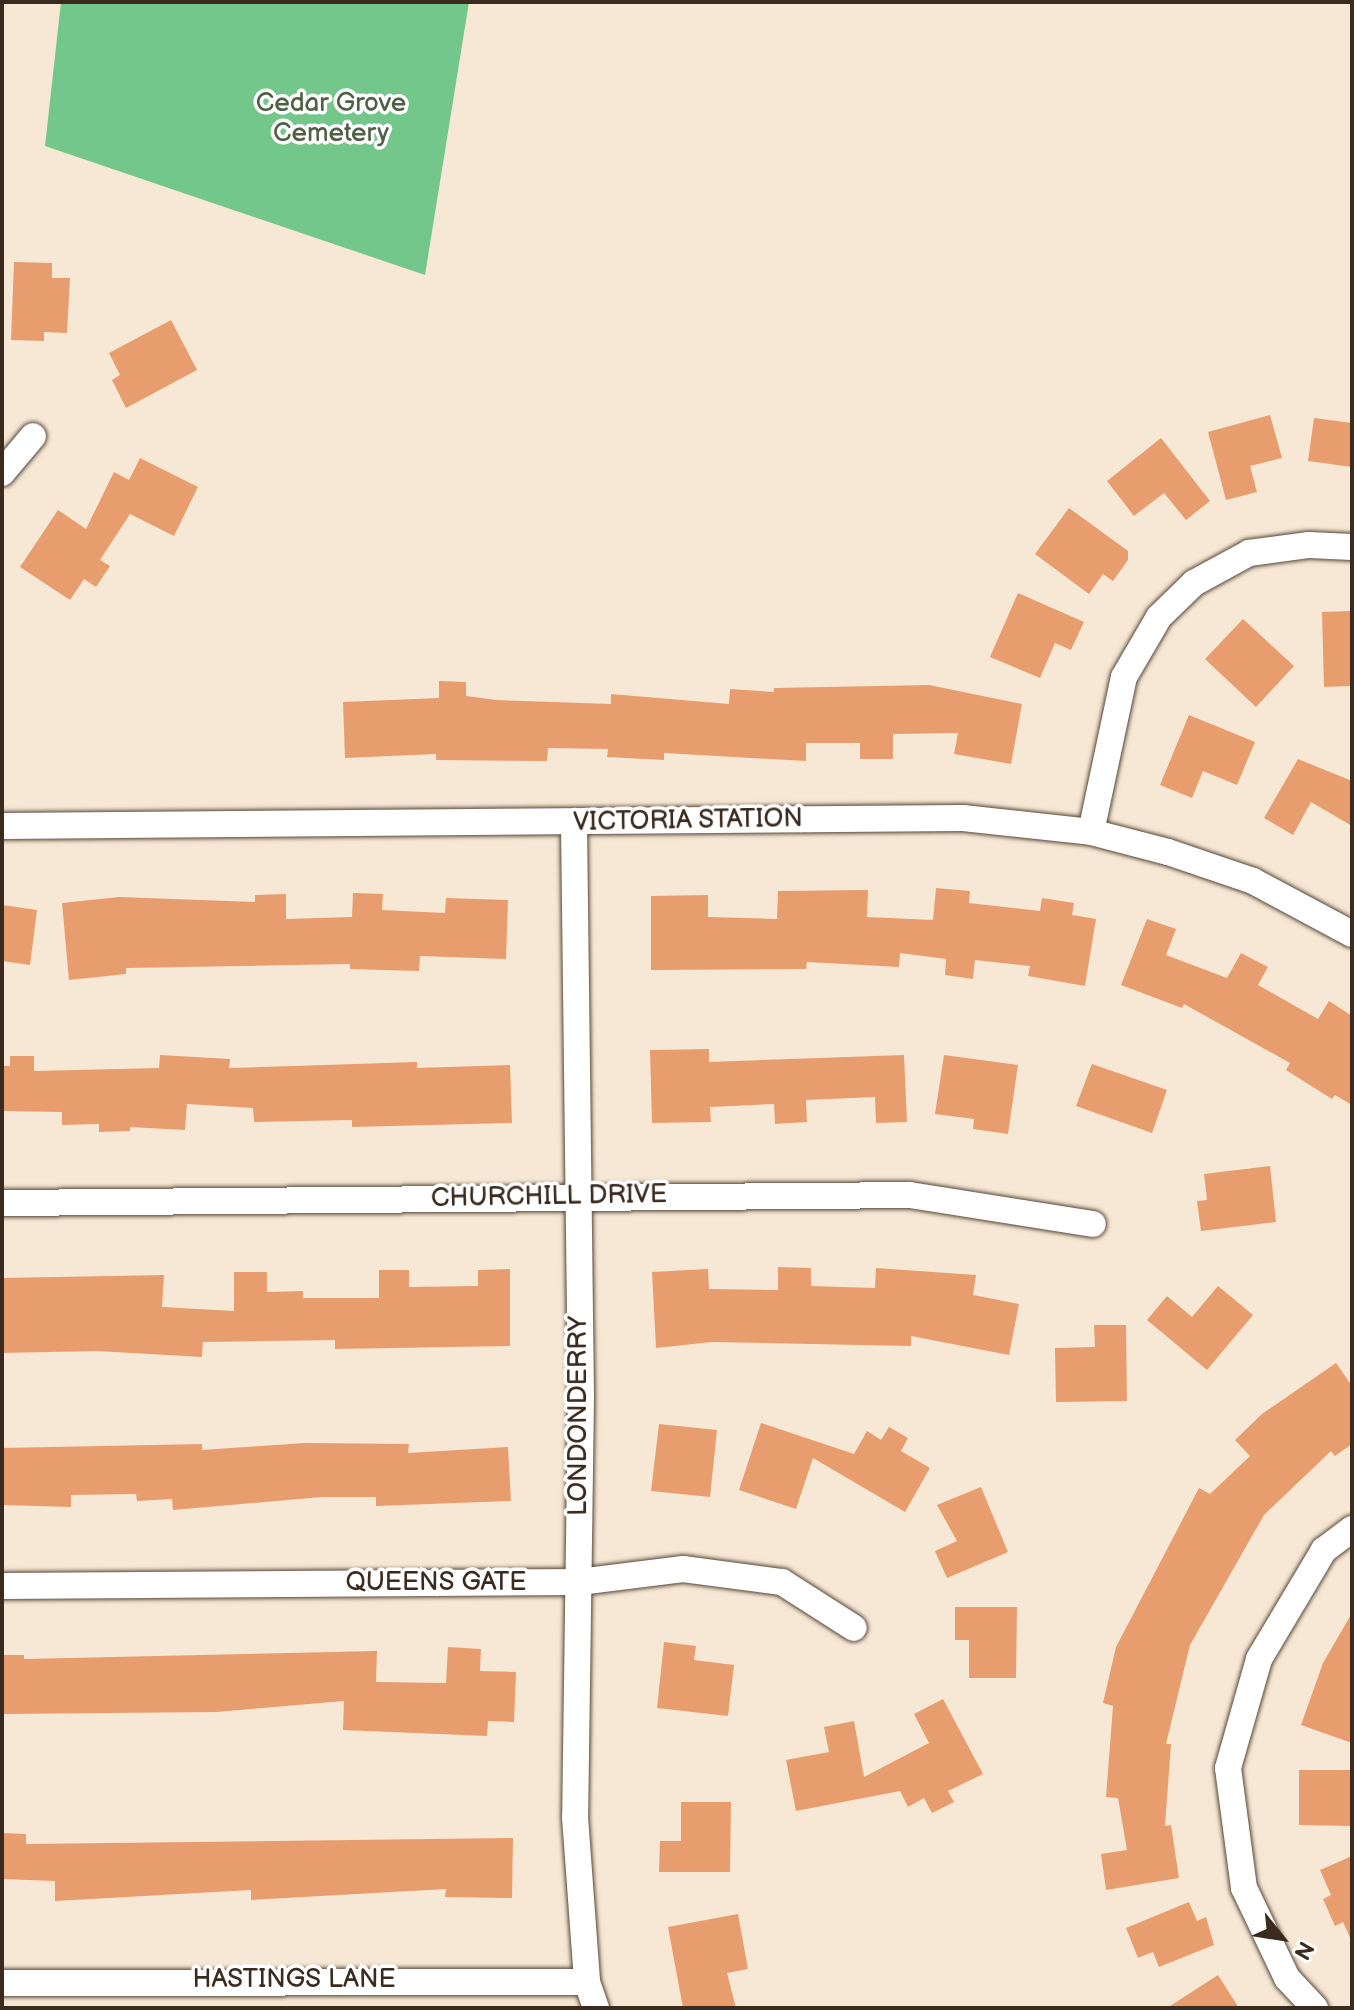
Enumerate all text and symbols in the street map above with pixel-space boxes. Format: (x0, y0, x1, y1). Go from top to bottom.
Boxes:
park label: Cedar Grove Cemetery (256, 88, 406, 150)
street label: VICTORIA STATION (573, 803, 803, 839)
street label: CHURCHILL DRIVE (431, 1179, 667, 1215)
street label: LONDONDERRY (563, 1316, 595, 1516)
street label: QUEENS GATE (346, 1567, 526, 1599)
north arrow (1242, 1898, 1322, 1978)
text: N (1287, 1936, 1319, 1964)
street label: HASTINGS LANE (192, 1964, 396, 1996)

